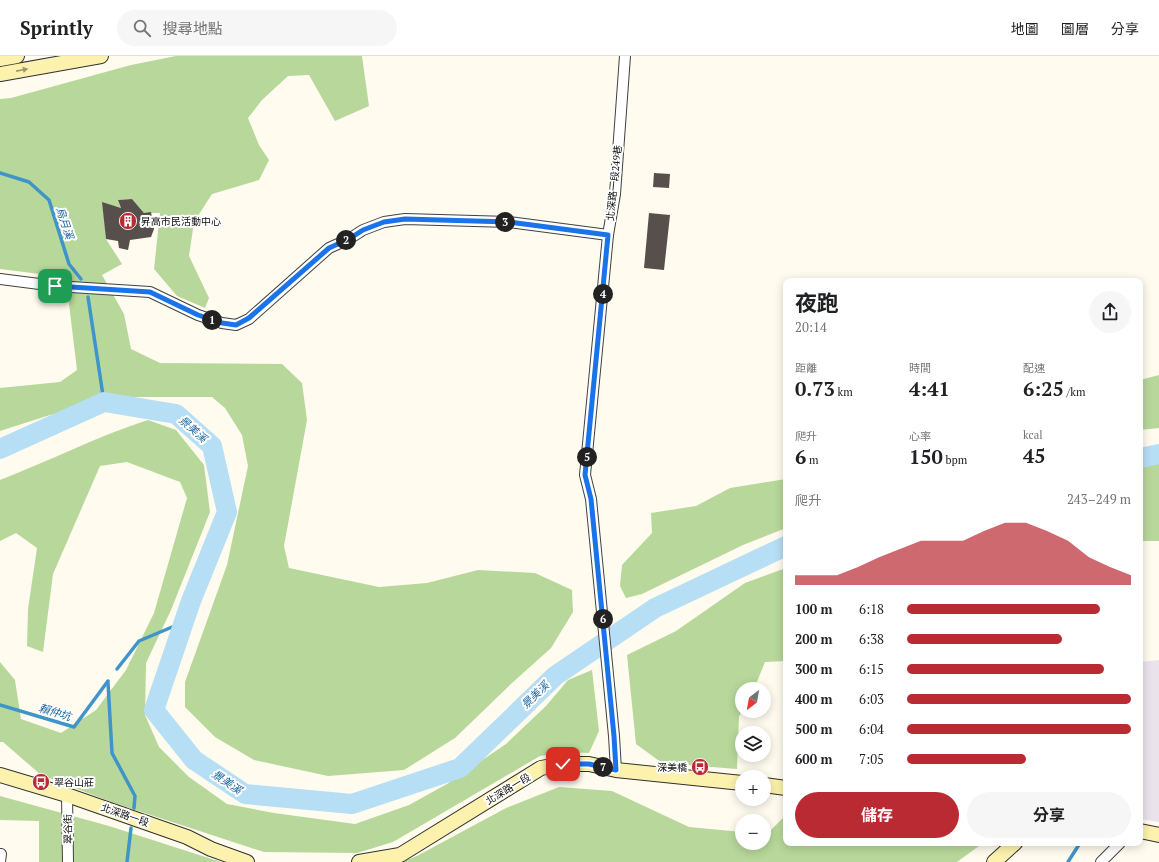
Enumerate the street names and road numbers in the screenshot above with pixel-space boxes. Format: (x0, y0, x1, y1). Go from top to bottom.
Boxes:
street label: 北深路一段249巷 (604, 145, 624, 221)
street label: 北深路一段 (483, 771, 533, 807)
street label: 北深路一段 (99, 801, 151, 829)
street label: 翠谷街 (61, 814, 75, 844)

